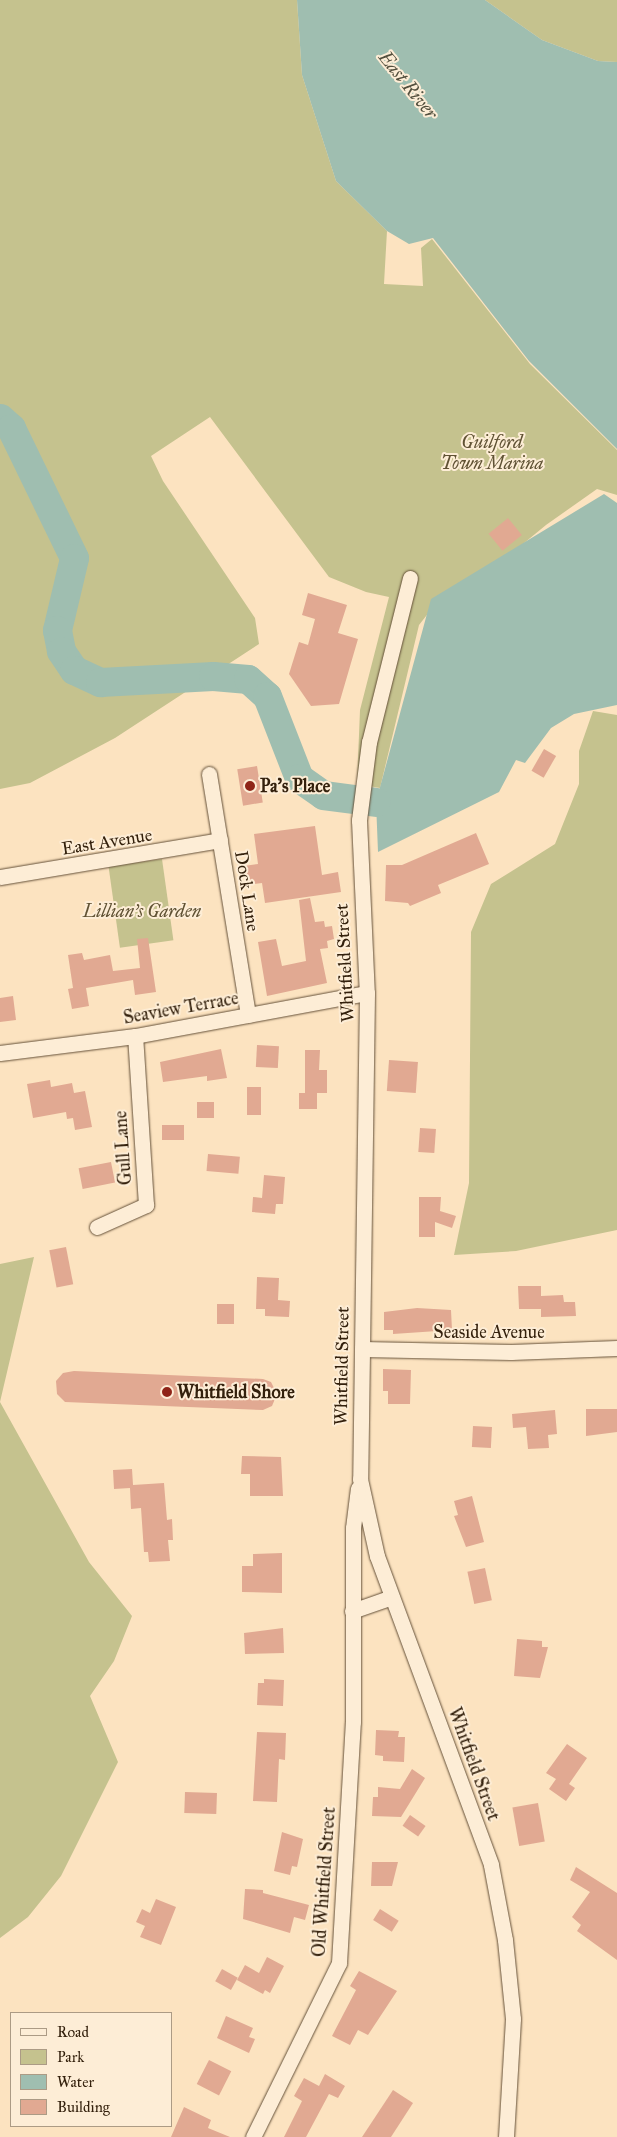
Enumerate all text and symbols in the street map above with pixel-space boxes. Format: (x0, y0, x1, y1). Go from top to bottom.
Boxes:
water label: East River (373, 46, 443, 124)
park label: Guilford Town Marina (441, 432, 543, 474)
place label: Pa's Place (260, 775, 330, 797)
marker: Pa's Place (244, 780, 256, 792)
street label: East Avenue (60, 824, 154, 860)
street label: Dock Lane (230, 849, 264, 933)
park label: Lillian's Garden (83, 900, 201, 922)
street label: Whitfield Street (331, 903, 359, 1023)
street label: Seaview Terrace (122, 987, 240, 1029)
street label: Gull Lane (110, 1110, 136, 1186)
street label: Whitfield Street (330, 1306, 354, 1426)
street label: Seaside Avenue (433, 1321, 545, 1343)
place label: Whitfield Shore (177, 1381, 295, 1403)
marker: Whitfield Shore (161, 1386, 173, 1398)
street label: Whitfield Street (444, 1704, 504, 1824)
street label: Old Whitfield Street (308, 1806, 340, 1958)
legend (10, 2012, 172, 2127)
text: Road (57, 2023, 89, 2041)
text: Park (57, 2048, 84, 2066)
text: Water (57, 2073, 94, 2091)
text: Building (57, 2098, 110, 2116)

